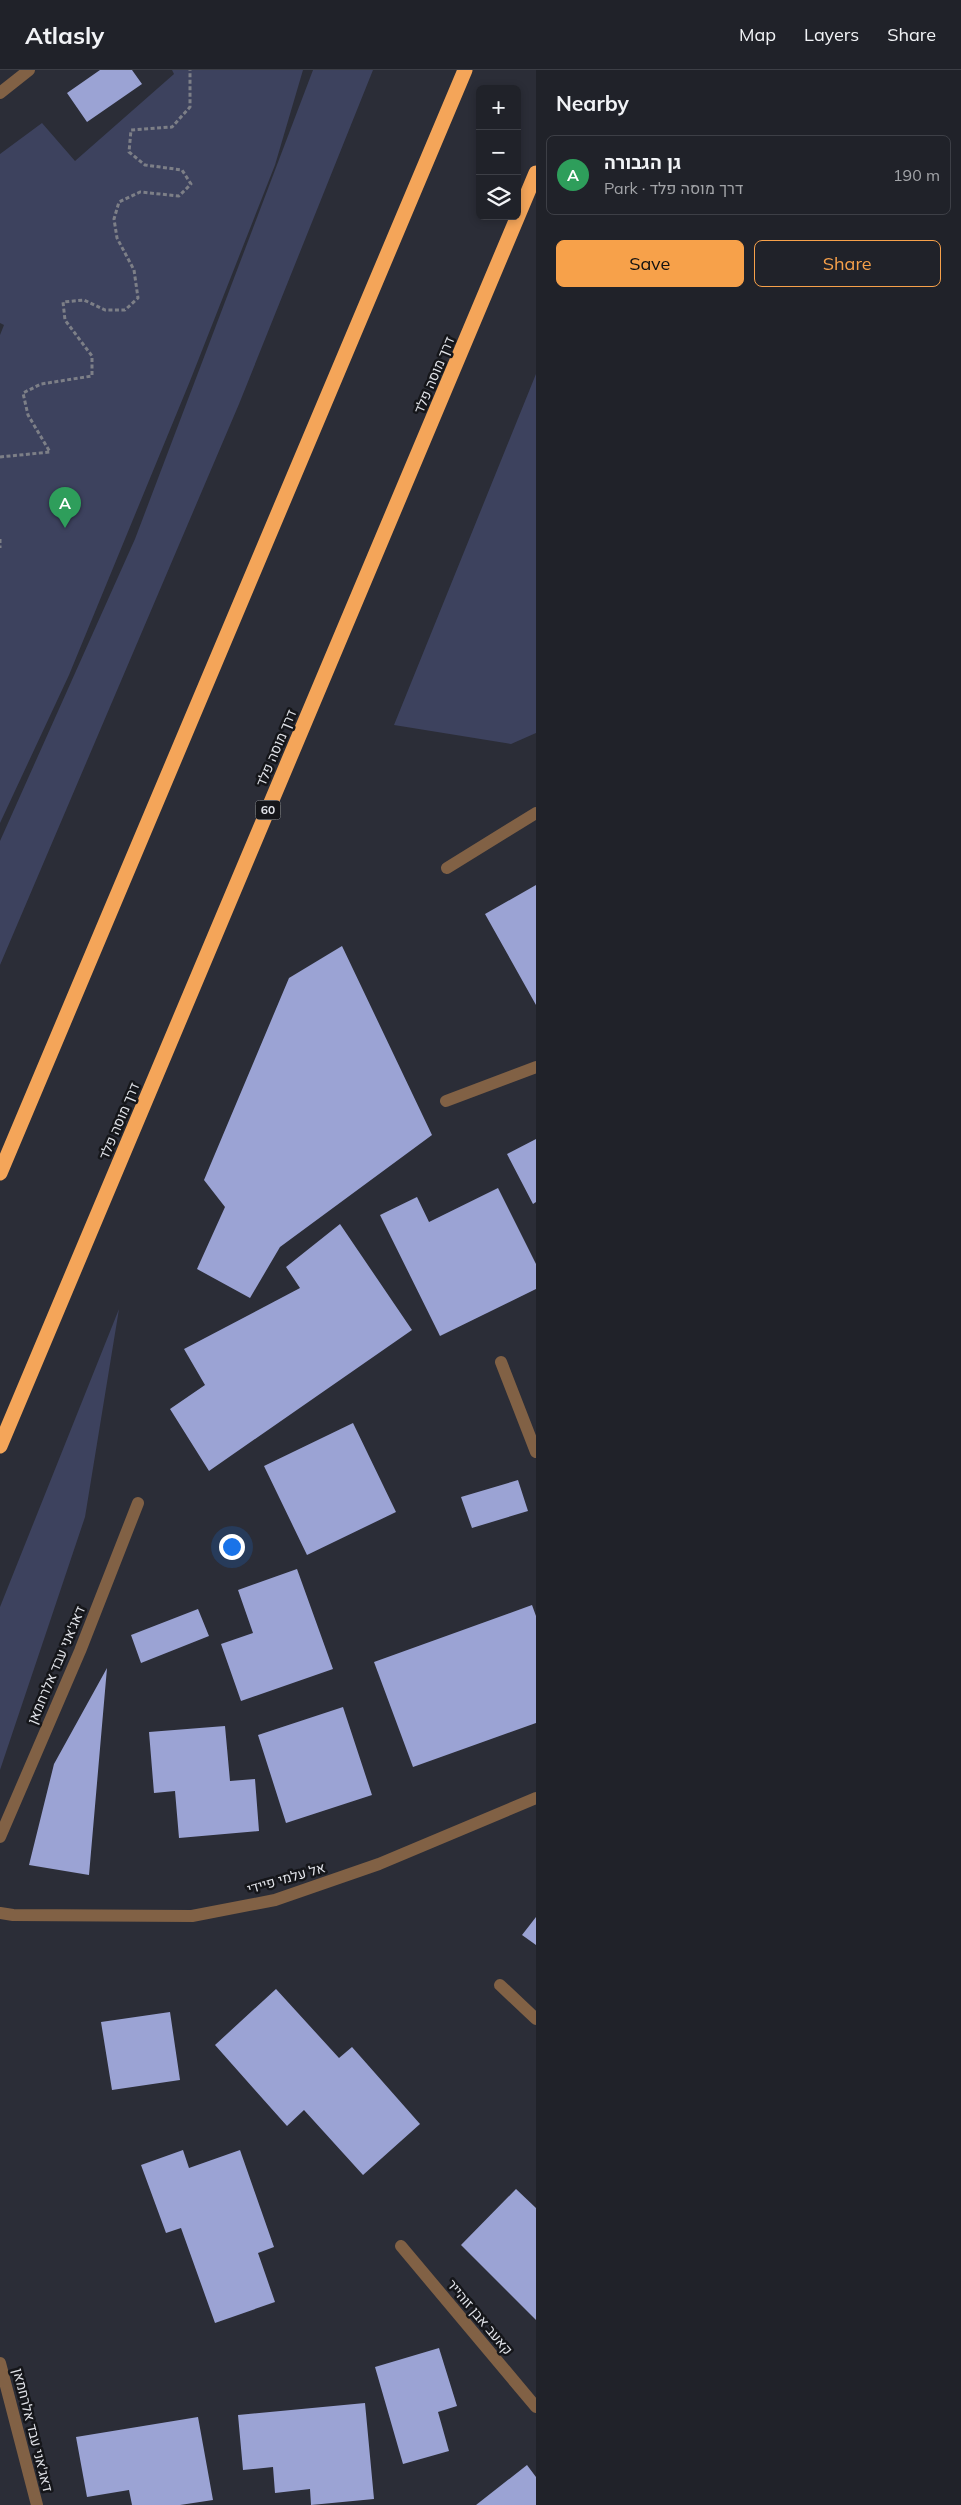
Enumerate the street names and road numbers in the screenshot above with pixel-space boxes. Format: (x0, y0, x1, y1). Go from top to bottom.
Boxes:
street label: דרך מוסה פלד (410, 334, 458, 416)
street label: דרך מוסה פלד (252, 707, 300, 789)
road number: 60 (256, 800, 280, 820)
street label: דרך מוסה פלד (95, 1080, 143, 1162)
street label: דאג'אני עבד אלרחמאן (23, 1603, 89, 1727)
street label: אל עלמי פיידי (245, 1858, 327, 1898)
street label: קאעב אבן זוהייר (443, 2275, 517, 2359)
street label: דאג'אני עבד אלרחמאן (9, 2366, 57, 2494)

